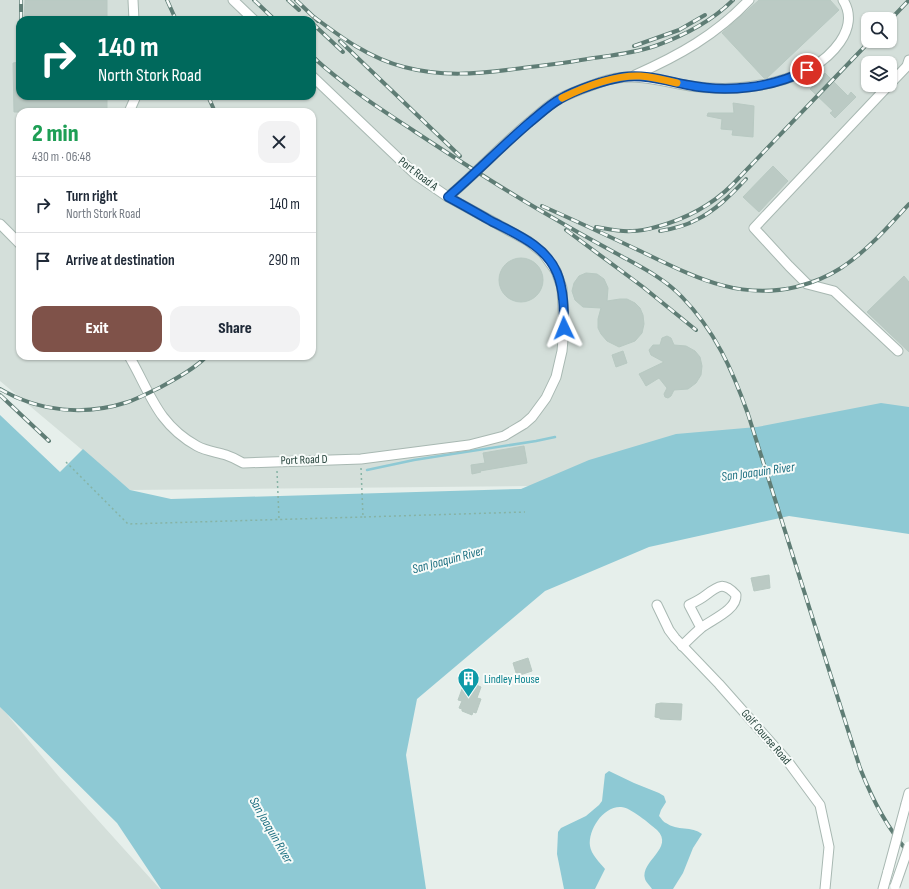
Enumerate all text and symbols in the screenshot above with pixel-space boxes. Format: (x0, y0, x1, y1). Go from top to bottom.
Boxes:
map controls (861, 12, 897, 92)
button: search (861, 12, 897, 48)
text: 140 m (98, 31, 159, 64)
icon: right (32, 32, 84, 84)
pin (790, 53, 824, 87)
button: layers (861, 56, 897, 92)
icon: arrive (796, 59, 818, 81)
text: North Stork Road (98, 65, 202, 86)
text: 2 min (32, 119, 79, 148)
button: close (258, 121, 300, 163)
text: 430 m · 06:48 (32, 149, 91, 165)
street label: Port Road A (395, 154, 442, 195)
text: Turn right (66, 187, 118, 206)
icon: right (32, 194, 54, 216)
text: 140 m (270, 195, 300, 214)
text: North Stork Road (66, 206, 141, 222)
icon: arrive (32, 250, 54, 272)
text: Arrive at destination (66, 251, 175, 270)
text: 290 m (268, 251, 300, 270)
button: Exit (32, 306, 162, 352)
button: Share (170, 306, 300, 352)
position arrow (543, 307, 585, 349)
street label: Port Road D (280, 452, 328, 468)
water label: San Joaquin River (720, 459, 797, 485)
water label: San Joaquin River (410, 542, 487, 577)
building icon: Lindley House (456, 666, 482, 699)
place label: Lindley House (484, 672, 540, 687)
street label: Golf Course Road (738, 706, 794, 768)
water label: San Joaquin River (246, 794, 297, 867)

